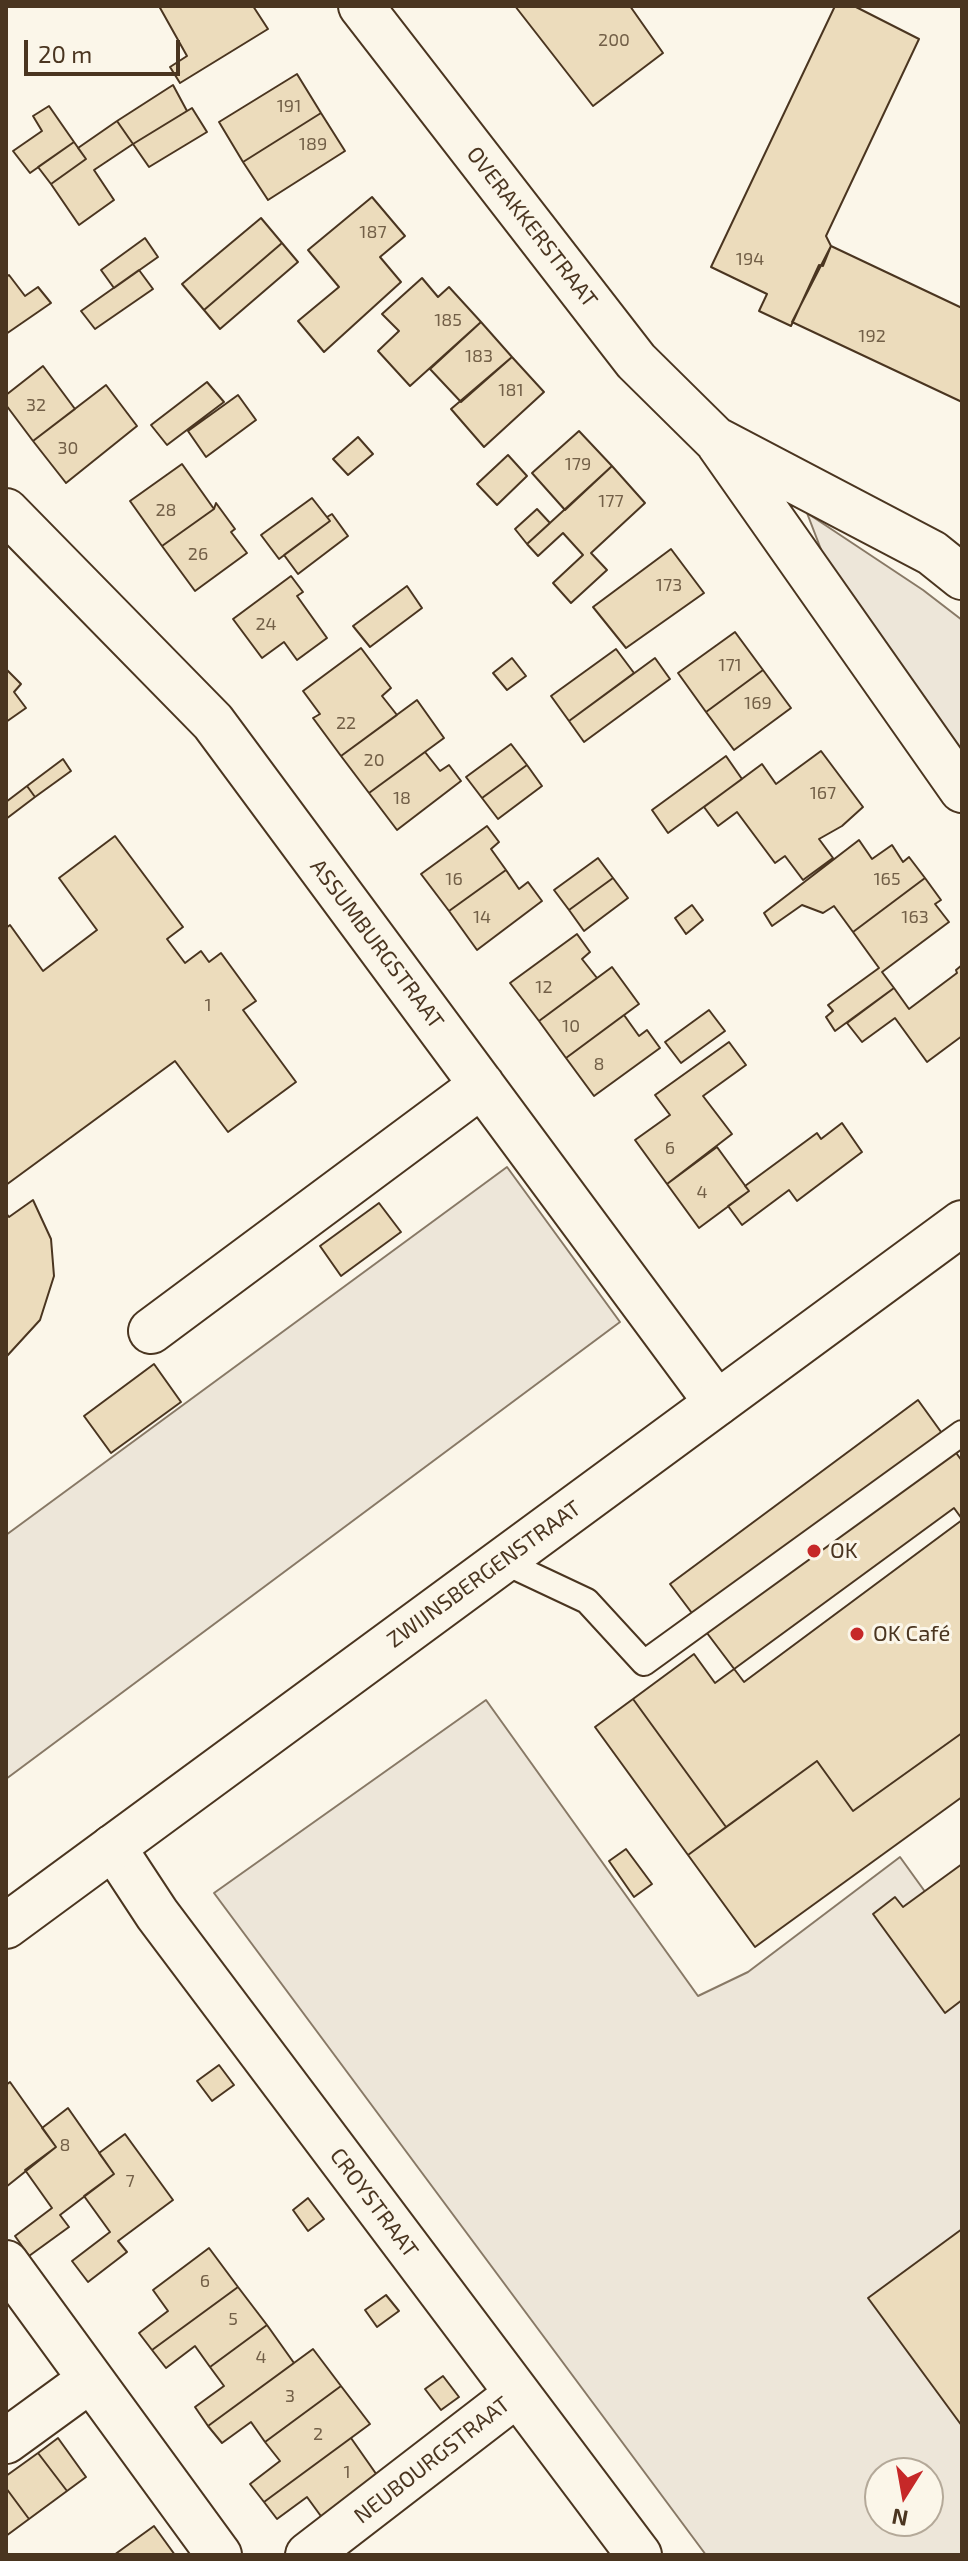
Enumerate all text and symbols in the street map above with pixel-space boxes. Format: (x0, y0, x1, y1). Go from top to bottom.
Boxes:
scale bar (28, 24, 184, 74)
house number: 200 (598, 29, 630, 51)
text: 20 m (38, 39, 92, 68)
house number: 191 (277, 95, 301, 117)
house number: 189 (299, 133, 327, 155)
street label: OVERAKKERSTRAAT (461, 141, 603, 313)
house number: 187 (359, 221, 387, 243)
house number: 194 (736, 248, 764, 270)
house number: 185 (434, 309, 462, 331)
house number: 192 (858, 325, 886, 347)
house number: 183 (465, 345, 493, 367)
house number: 181 (498, 379, 524, 401)
house number: 32 (26, 394, 46, 416)
house number: 30 (58, 437, 78, 459)
house number: 179 (565, 453, 591, 475)
house number: 177 (598, 490, 624, 512)
house number: 28 (155, 499, 177, 521)
house number: 26 (188, 543, 208, 565)
house number: 173 (656, 574, 682, 596)
house number: 24 (255, 613, 277, 635)
house number: 171 (718, 654, 742, 676)
house number: 169 (744, 692, 772, 714)
house number: 22 (336, 712, 356, 734)
house number: 20 (364, 749, 384, 771)
house number: 167 (810, 782, 836, 804)
house number: 18 (393, 787, 411, 809)
street label: ASSUMBURGSTRAAT (305, 854, 449, 1034)
house number: 16 (445, 868, 463, 890)
house number: 165 (873, 868, 901, 890)
house number: 14 (473, 906, 491, 928)
house number: 163 (901, 906, 929, 928)
house number: 12 (535, 976, 553, 998)
house number: 1 (204, 994, 212, 1016)
house number: 10 (562, 1015, 580, 1037)
house number: 8 (594, 1053, 604, 1075)
house number: 6 (665, 1137, 675, 1159)
house number: 4 (696, 1181, 708, 1203)
street label: ZWIJNSBERGENSTRAAT (382, 1495, 586, 1653)
place label: OK (830, 1538, 858, 1564)
marker: OK (805, 1542, 823, 1560)
place label: OK Café (873, 1621, 950, 1647)
marker: OK Café (848, 1625, 866, 1643)
house number: 8 (60, 2134, 70, 2156)
street label: CROYSTRAAT (324, 2143, 424, 2263)
house number: 7 (125, 2170, 135, 2192)
house number: 6 (200, 2270, 210, 2292)
house number: 5 (228, 2308, 238, 2330)
house number: 4 (255, 2346, 267, 2368)
house number: 3 (285, 2385, 295, 2407)
street label: NEUBOURGSTRAAT (349, 2391, 515, 2529)
house number: 2 (313, 2423, 323, 2445)
north arrow (864, 2457, 944, 2537)
house number: 1 (343, 2461, 351, 2483)
text: N (890, 2504, 910, 2533)

